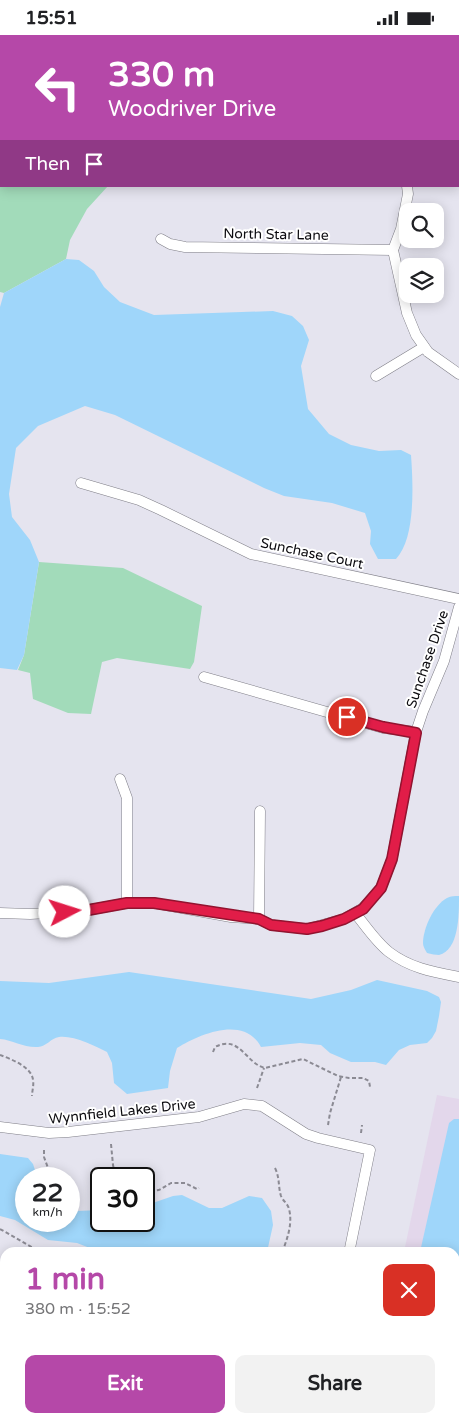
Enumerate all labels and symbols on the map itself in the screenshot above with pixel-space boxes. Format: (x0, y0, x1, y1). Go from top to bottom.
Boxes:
street label: North Star Lane (223, 225, 329, 244)
street label: Sunchase Court (259, 534, 366, 573)
street label: Sunchase Drive (403, 608, 452, 710)
pin (326, 696, 368, 738)
position arrow (38, 885, 90, 937)
street label: Wynnfield Lakes Drive (48, 1095, 196, 1128)
speed limit sign: 30 (90, 1167, 155, 1232)

